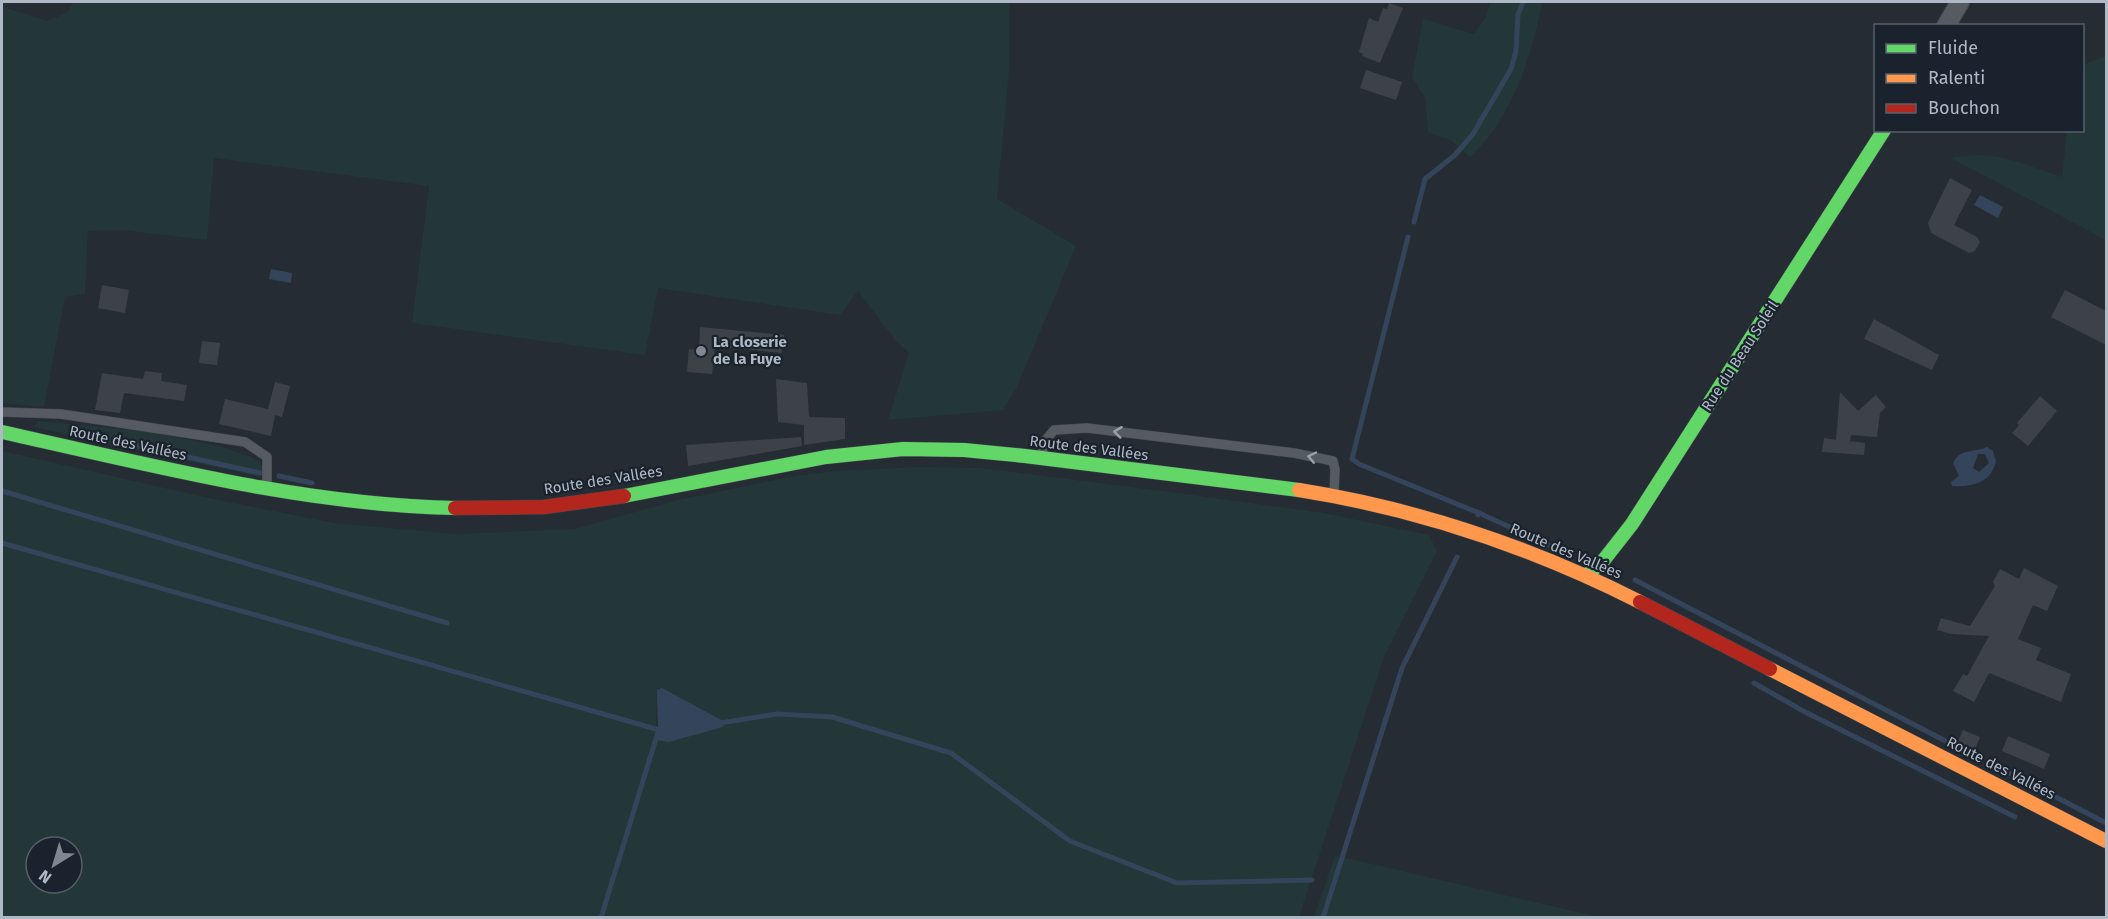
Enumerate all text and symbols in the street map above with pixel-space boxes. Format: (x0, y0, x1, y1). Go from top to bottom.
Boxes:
legend (1874, 24, 2084, 132)
text: Fluide (1928, 37, 1978, 59)
text: Ralenti (1928, 67, 1985, 89)
text: Bouchon (1928, 97, 2000, 119)
street label: Rue du Beau Soleil (1698, 297, 1783, 414)
place label: La closerie de la Fuye (713, 333, 787, 368)
marker: La closerie de la Fuye (694, 344, 708, 358)
street label: Route des Vallées (68, 422, 188, 464)
one-way arrow (1114, 426, 1123, 438)
street label: Route des Vallées (1029, 432, 1149, 464)
one-way arrow (1307, 451, 1317, 464)
street label: Route des Vallées (543, 462, 663, 498)
street label: Route des Vallées (1507, 519, 1625, 583)
street label: Route des Vallées (1944, 733, 2058, 803)
north arrow (24, 835, 84, 895)
text: N (35, 866, 55, 887)

